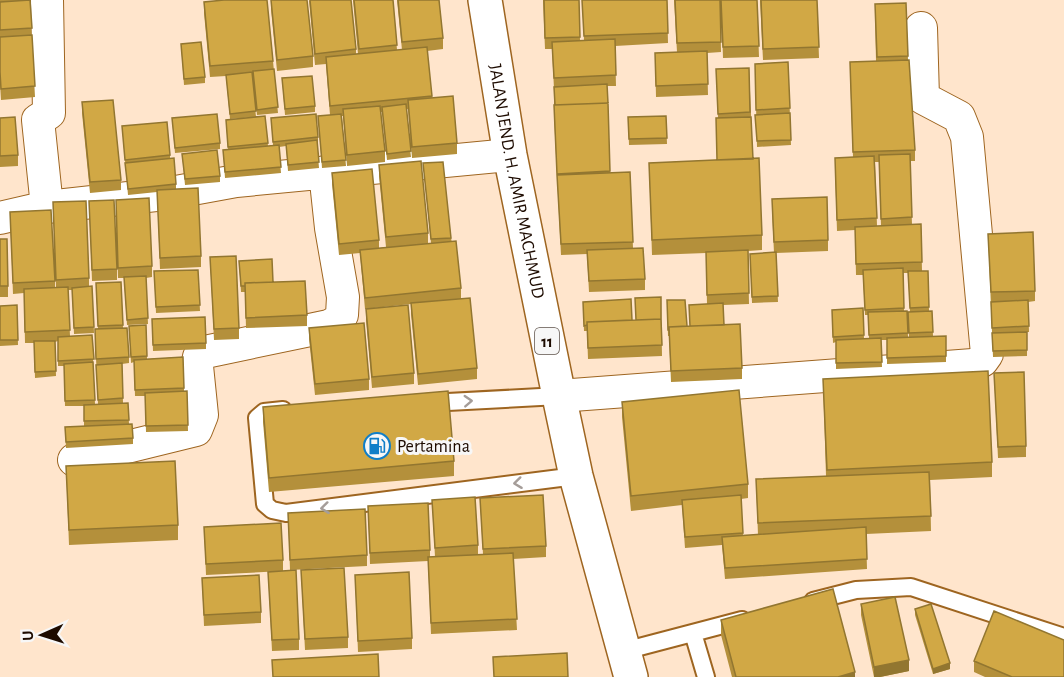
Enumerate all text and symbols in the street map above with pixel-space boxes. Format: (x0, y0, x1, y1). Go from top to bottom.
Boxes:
street label: JALAN JEND. H. AMIR MACHMUD (485, 63, 547, 300)
road number: 11 (535, 328, 559, 354)
one-way arrow (464, 394, 473, 407)
fuel station icon: Pertamina (362, 431, 392, 461)
place label: Pertamina (397, 438, 470, 456)
one-way arrow (514, 477, 523, 489)
one-way arrow (320, 502, 330, 514)
north arrow (12, 605, 72, 665)
text: U (20, 630, 36, 641)

